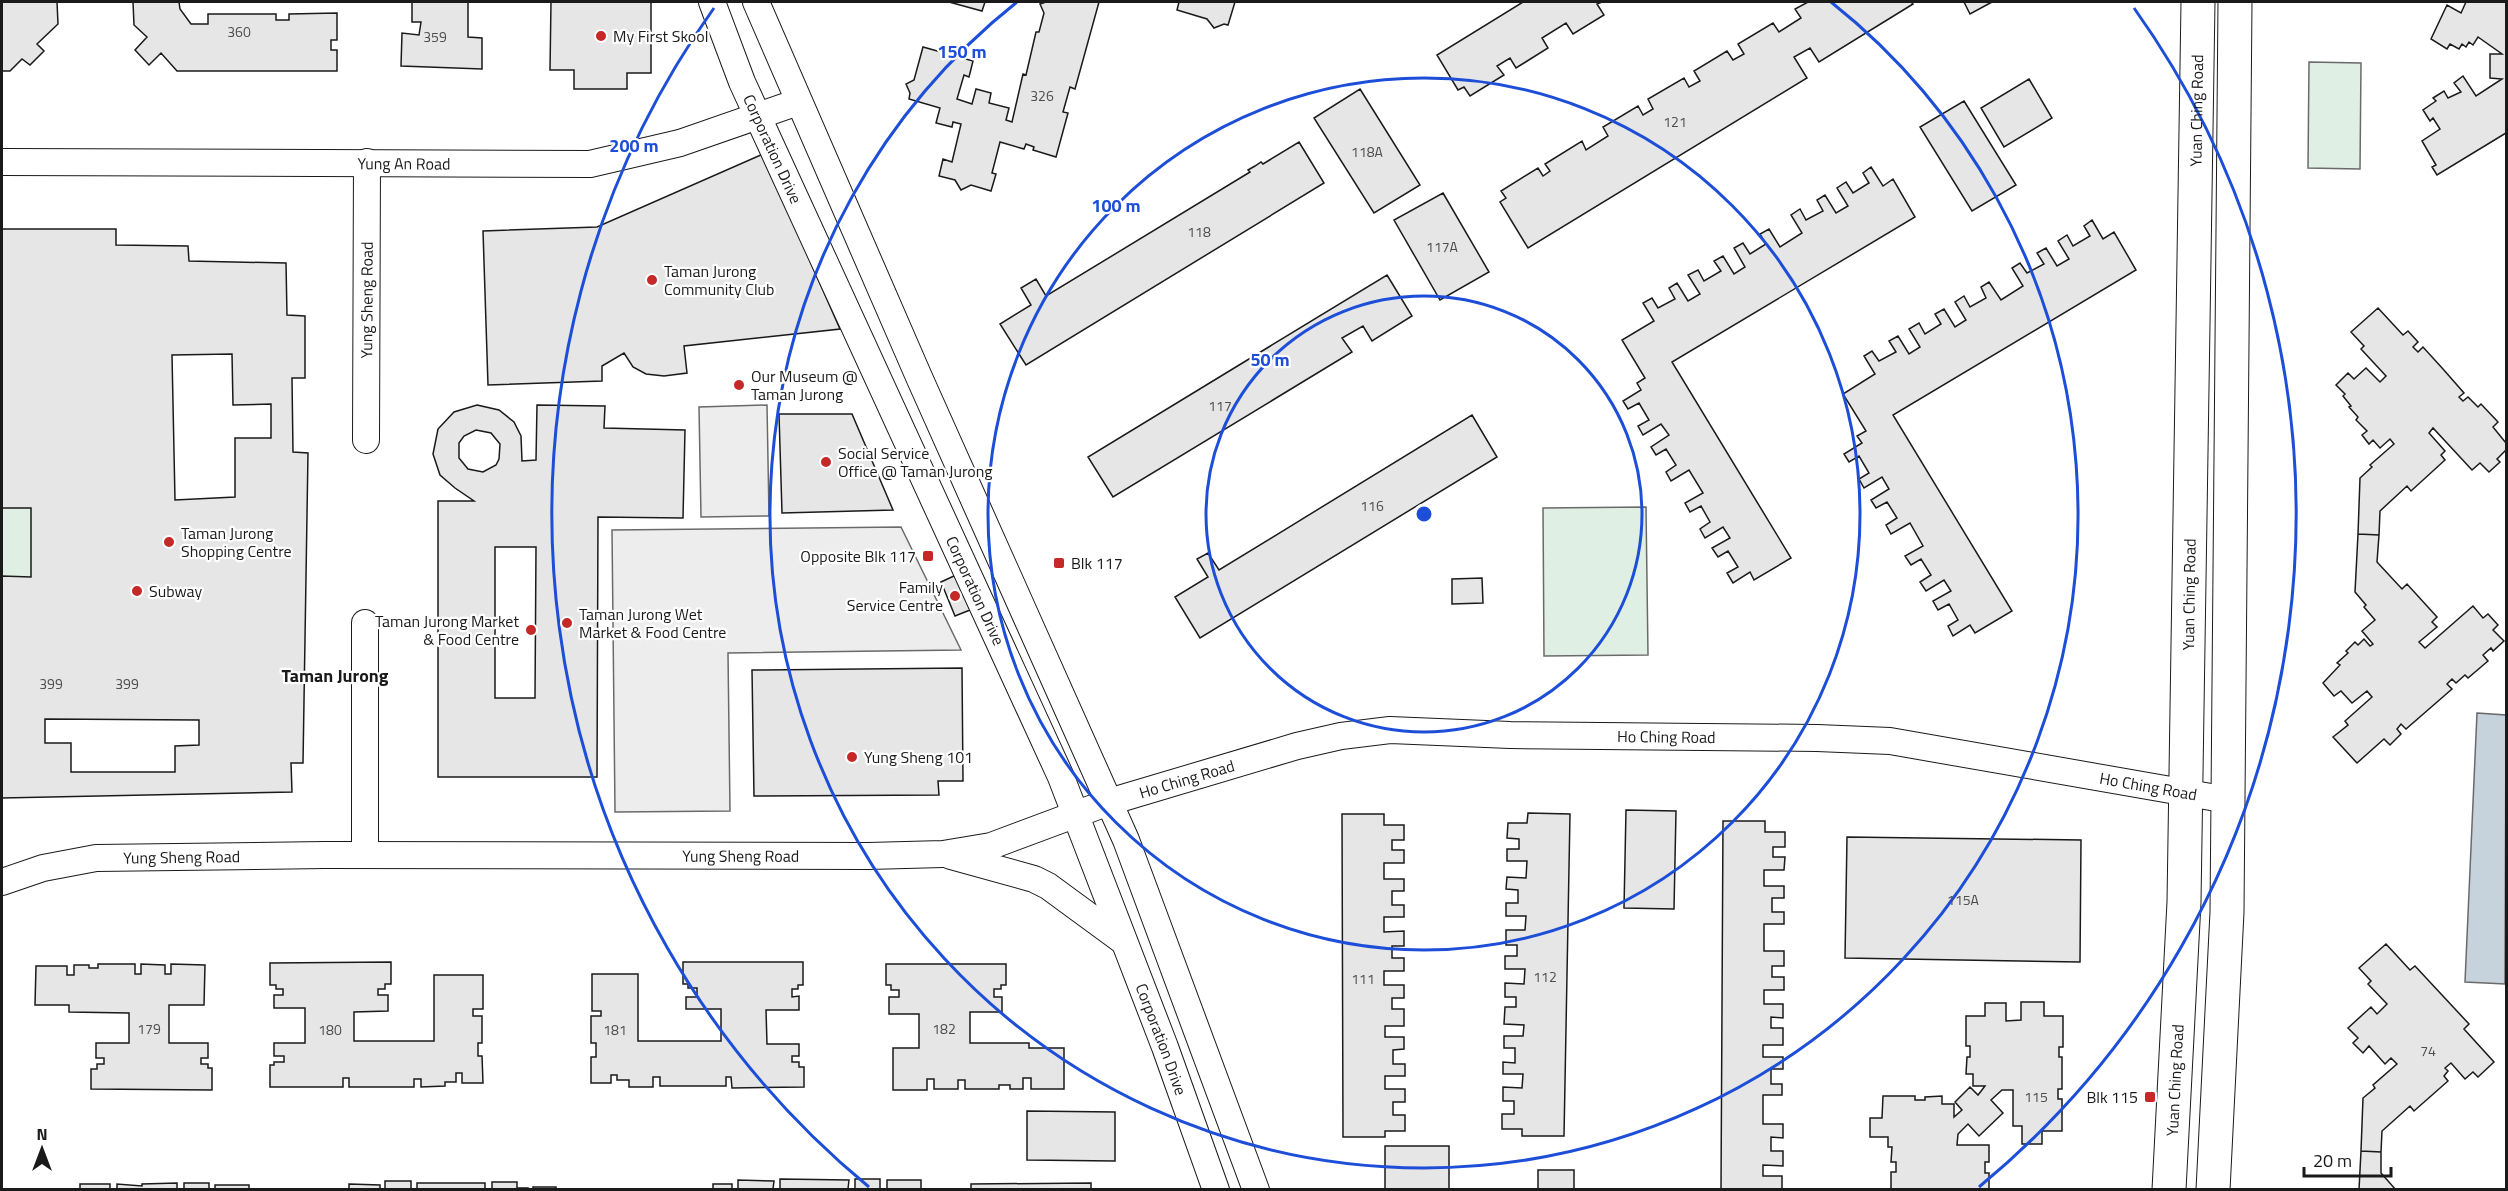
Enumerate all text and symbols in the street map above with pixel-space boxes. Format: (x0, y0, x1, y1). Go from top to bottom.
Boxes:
house number: 360 (227, 21, 251, 42)
place label: My First Skool (613, 24, 708, 48)
house number: 359 (423, 26, 447, 47)
marker: My First Skool (594, 29, 608, 43)
text: 150 m (937, 38, 987, 65)
street label: Yuan Ching Road (2183, 54, 2209, 167)
house number: 326 (1030, 85, 1054, 106)
street label: Corporation Drive (737, 90, 808, 207)
house number: 121 (1663, 111, 1687, 132)
text: 200 m (609, 132, 659, 159)
house number: 118A (1351, 141, 1384, 162)
street label: Yung An Road (358, 151, 450, 176)
text: 100 m (1091, 192, 1141, 219)
house number: 118 (1187, 221, 1211, 242)
house number: 117A (1426, 236, 1459, 257)
street label: Yung Sheng Road (354, 241, 379, 359)
place label: Taman Jurong Community Club (664, 259, 775, 301)
marker: Taman Jurong Community Club (645, 273, 659, 287)
text: 50 m (1250, 346, 1290, 373)
place label: Our Museum @ Taman Jurong (751, 364, 858, 406)
marker: Our Museum @ Taman Jurong (732, 378, 746, 392)
house number: 117 (1208, 395, 1232, 416)
place label: Social Service Office @ Taman Jurong (838, 441, 993, 483)
marker: Social Service Office @ Taman Jurong (819, 455, 833, 469)
house number: 116 (1360, 495, 1384, 516)
centre of rings (1414, 504, 1434, 524)
place label: Taman Jurong Shopping Centre (181, 521, 292, 563)
street label: Corporation Drive (940, 532, 1011, 649)
marker: Taman Jurong Shopping Centre (162, 535, 176, 549)
street label: Yuan Ching Road (2176, 538, 2202, 651)
place label: Opposite Blk 117 (800, 544, 916, 568)
marker: Opposite Blk 117 (921, 549, 935, 563)
place label: Blk 117 (1071, 551, 1123, 575)
marker: Blk 117 (1052, 556, 1066, 570)
place label: Family Service Centre (847, 575, 943, 617)
place label: Subway (149, 579, 203, 603)
marker: Subway (130, 584, 144, 598)
marker: Family Service Centre (948, 589, 962, 603)
place label: Taman Jurong Wet Market & Food Centre (579, 602, 726, 644)
place label: Taman Jurong Market & Food Centre (375, 609, 519, 651)
marker: Taman Jurong Wet Market & Food Centre (560, 616, 574, 630)
marker: Taman Jurong Market & Food Centre (524, 623, 538, 637)
district label: Taman Jurong (282, 662, 389, 689)
house number: 399 (39, 673, 63, 694)
house number: 399 (115, 673, 139, 694)
street label: Ho Ching Road (1617, 724, 1716, 749)
place label: Yung Sheng 101 (864, 745, 973, 769)
marker: Yung Sheng 101 (845, 750, 859, 764)
street label: Ho Ching Road (1136, 753, 1237, 804)
street label: Ho Ching Road (2098, 766, 2199, 806)
street label: Yung Sheng Road (123, 844, 240, 870)
street label: Yung Sheng Road (682, 844, 799, 868)
house number: 115A (1947, 889, 1980, 910)
house number: 112 (1533, 966, 1557, 987)
house number: 111 (1351, 968, 1375, 989)
street label: Corporation Drive (1130, 980, 1193, 1099)
house number: 179 (137, 1018, 161, 1039)
house number: 182 (932, 1018, 956, 1039)
house number: 180 (318, 1019, 342, 1040)
house number: 181 (603, 1019, 627, 1040)
street label: Yuan Ching Road (2160, 1024, 2190, 1137)
house number: 74 (2420, 1040, 2436, 1061)
place label: Blk 115 (2086, 1085, 2138, 1109)
house number: 115 (2024, 1086, 2048, 1107)
marker: Blk 115 (2143, 1090, 2157, 1104)
north arrow (12, 1119, 72, 1179)
text: N (36, 1122, 48, 1146)
scale bar (2304, 1140, 2391, 1178)
text: 20 m (2313, 1147, 2352, 1174)

